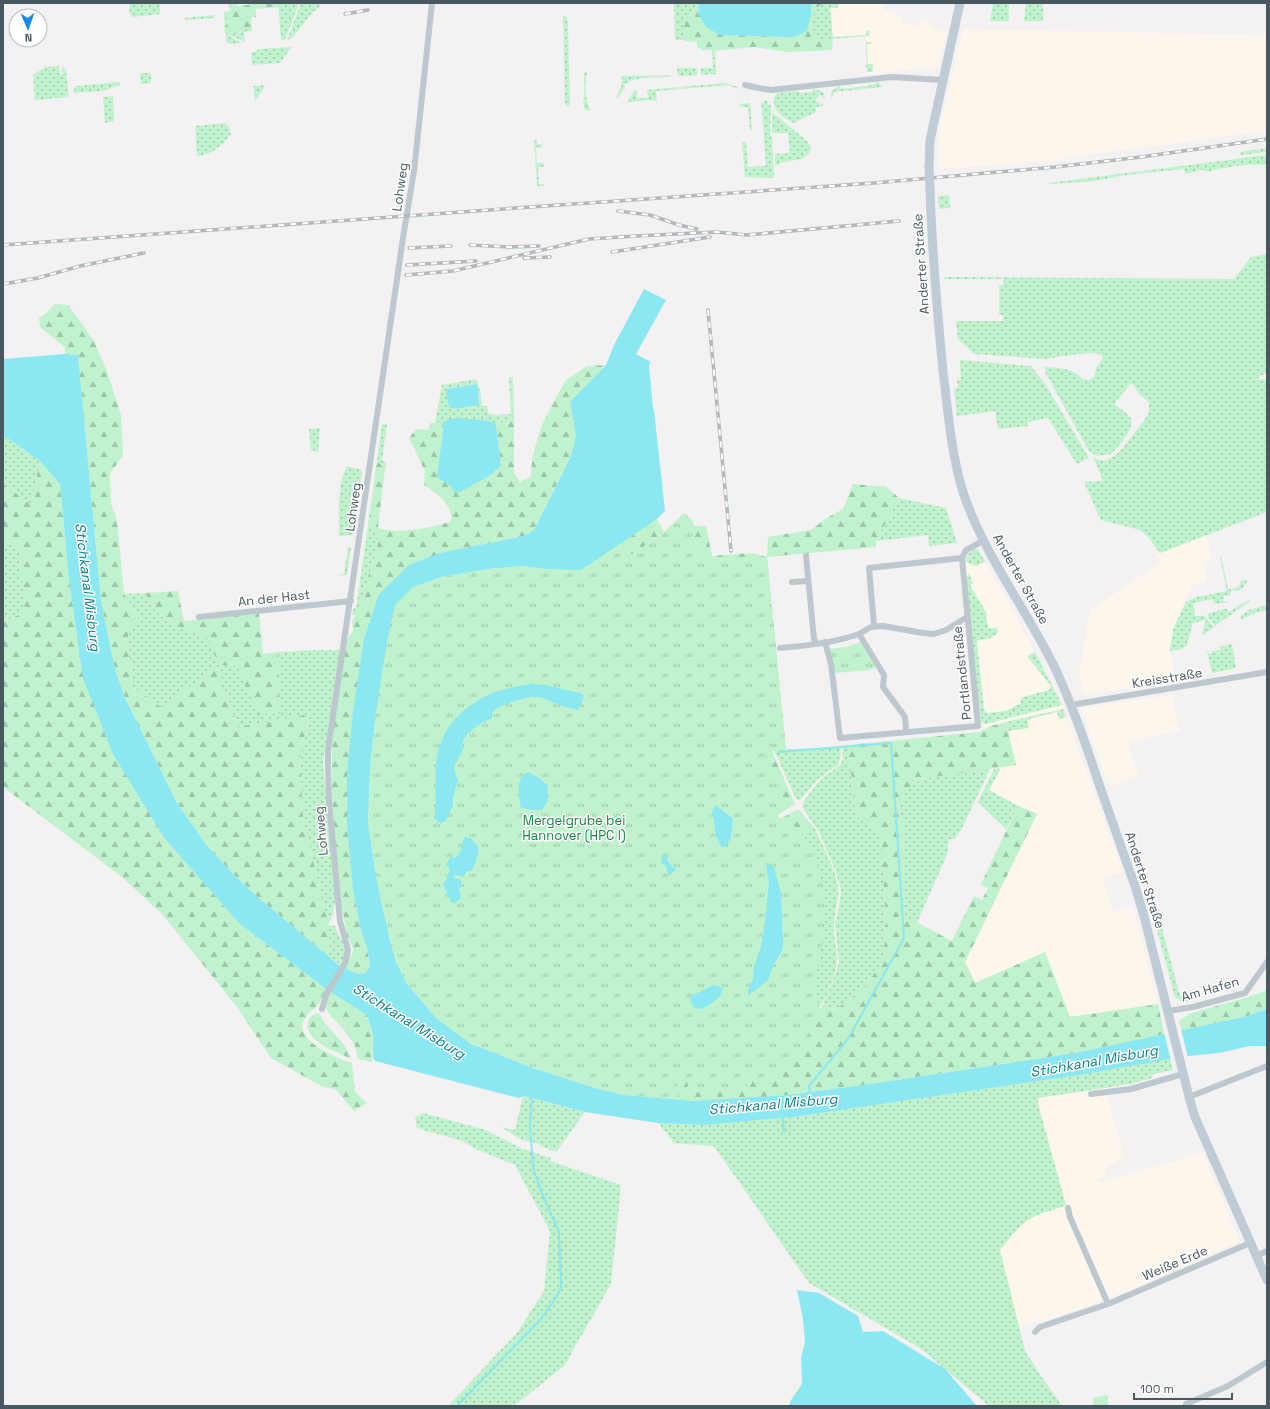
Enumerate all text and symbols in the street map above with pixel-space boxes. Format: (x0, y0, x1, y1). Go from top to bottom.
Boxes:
north arrow (8, 8, 48, 48)
text: N (24, 31, 32, 45)
street label: Lohweg (388, 161, 412, 213)
street label: Anderter Straße (909, 213, 933, 315)
street label: Lohweg (341, 481, 365, 533)
water label: Stichkanal Misburg (71, 522, 105, 653)
street label: Anderter Straße (989, 531, 1053, 627)
street label: An der Hast (237, 586, 311, 610)
street label: Portlandstraße (949, 625, 975, 721)
street label: Kreisstraße (1131, 664, 1203, 692)
street label: Lohweg (310, 806, 332, 856)
park label: Mergelgrube bei Hannover (HPC I) (522, 812, 626, 844)
street label: Anderter Straße (1121, 829, 1169, 931)
street label: Am Hafen (1179, 973, 1241, 1005)
water label: Stichkanal Misburg (350, 979, 469, 1063)
water label: Stichkanal Misburg (1029, 1041, 1160, 1081)
water label: Stichkanal Misburg (708, 1089, 839, 1119)
street label: Weiße Erde (1140, 1242, 1210, 1284)
scale bar (1134, 1375, 1232, 1401)
text: 100 m (1140, 1381, 1174, 1397)

